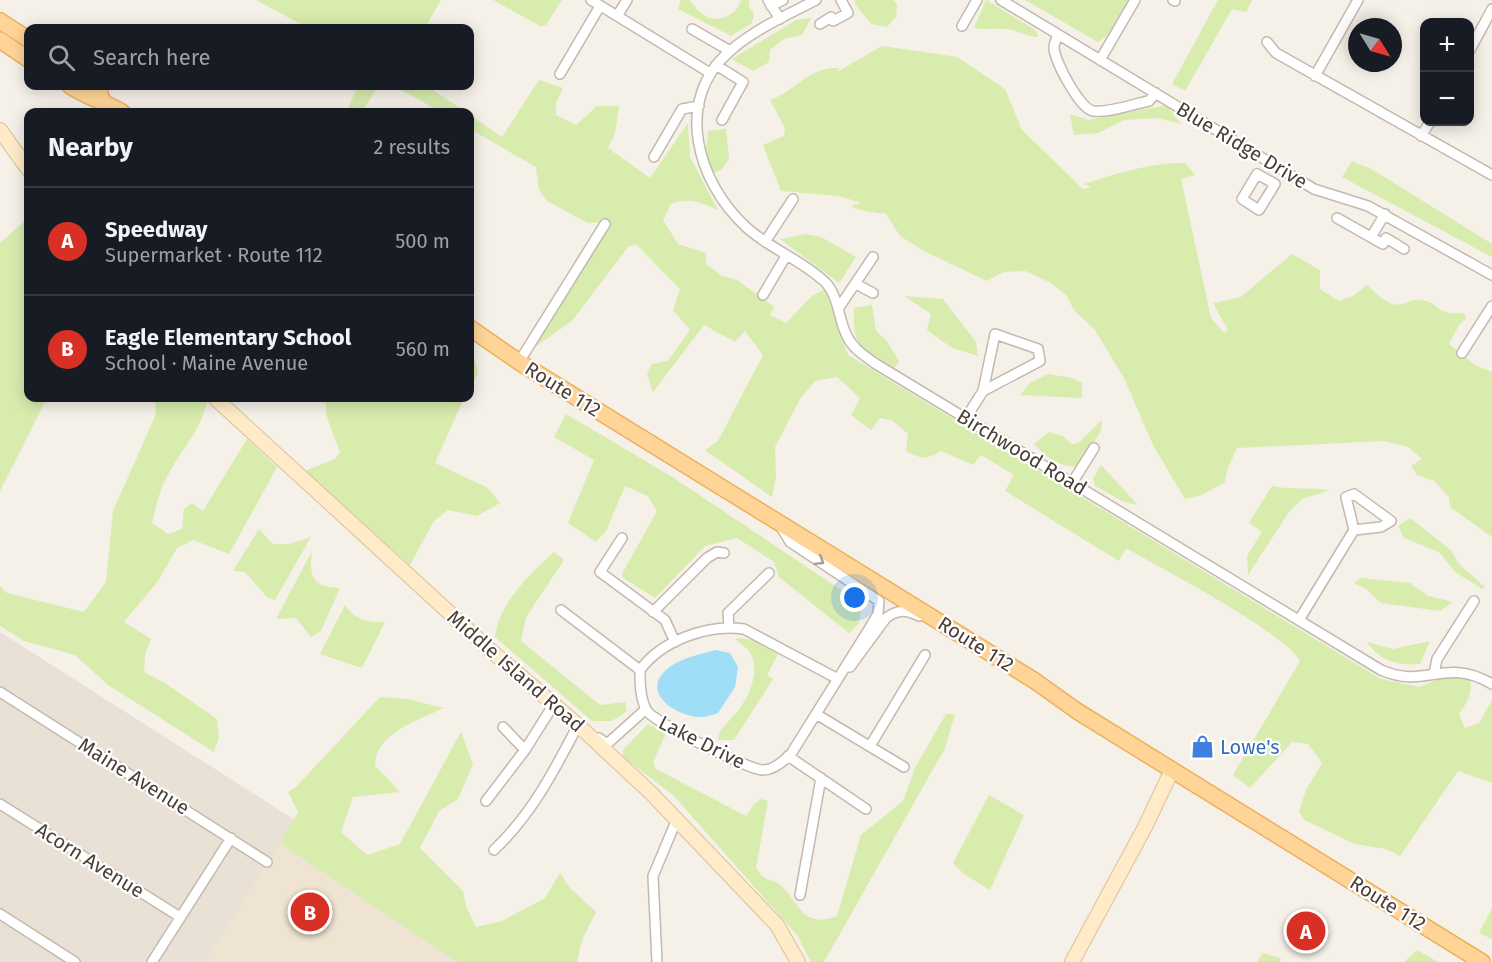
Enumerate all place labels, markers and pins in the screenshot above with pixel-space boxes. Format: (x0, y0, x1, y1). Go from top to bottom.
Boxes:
shop icon: Lowe's (1189, 734, 1215, 760)
place label: Lowe's (1220, 735, 1280, 759)
pin: B (290, 890, 330, 934)
pin: A (1286, 908, 1326, 954)

